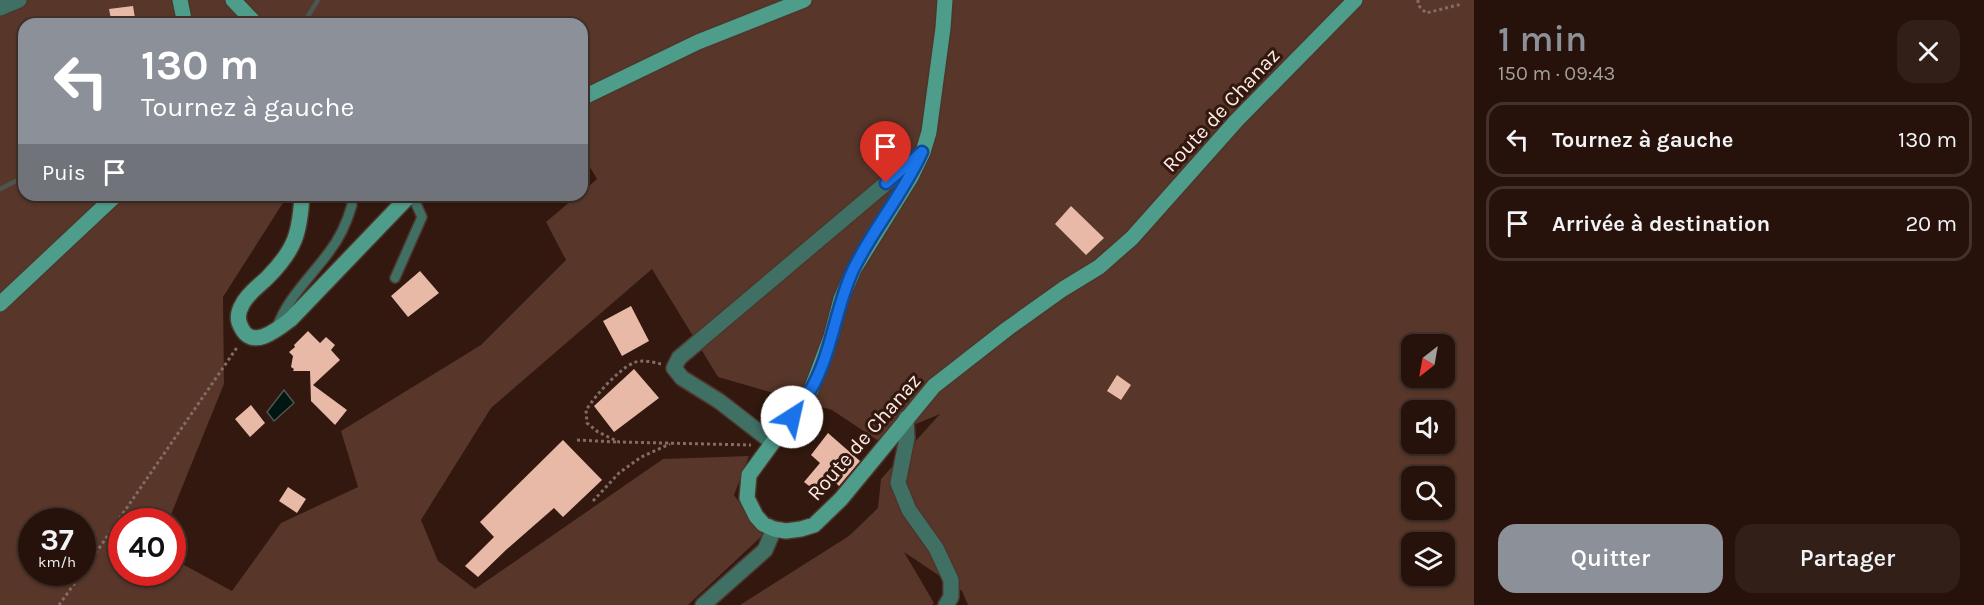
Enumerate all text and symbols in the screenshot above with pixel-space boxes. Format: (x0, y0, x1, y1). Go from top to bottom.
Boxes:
text: 1 min (1498, 18, 1587, 60)
button: close (1897, 20, 1960, 83)
text: 130 m (141, 40, 259, 90)
icon: left (42, 42, 120, 120)
street label: Route de Chanaz (1158, 43, 1284, 177)
text: 150 m · 09:43 (1498, 62, 1615, 85)
text: Tournez à gauche (141, 91, 354, 123)
pin (860, 121, 911, 183)
icon: left (1501, 123, 1534, 156)
text: Tournez à gauche (1552, 127, 1733, 153)
text: 130 m (1898, 127, 1957, 153)
icon: arrive (869, 130, 902, 163)
icon: arrive (98, 156, 131, 189)
text: Puis (42, 160, 86, 186)
icon: arrive (1501, 207, 1534, 240)
text: Arrivée à destination (1552, 211, 1770, 237)
text: 20 m (1905, 211, 1957, 237)
north arrow (1401, 334, 1455, 388)
map controls (1401, 334, 1455, 586)
street label: Route de Chanaz (802, 369, 926, 505)
position arrow (760, 385, 824, 449)
button: sound (1401, 400, 1455, 454)
button: search (1401, 466, 1455, 520)
speed limit sign: 40 (108, 508, 186, 586)
text: 37 (40, 522, 74, 558)
button: Quitter (1498, 524, 1723, 593)
button: Partager (1735, 524, 1960, 593)
button: layers (1401, 532, 1455, 586)
text: km/h (38, 553, 76, 571)

